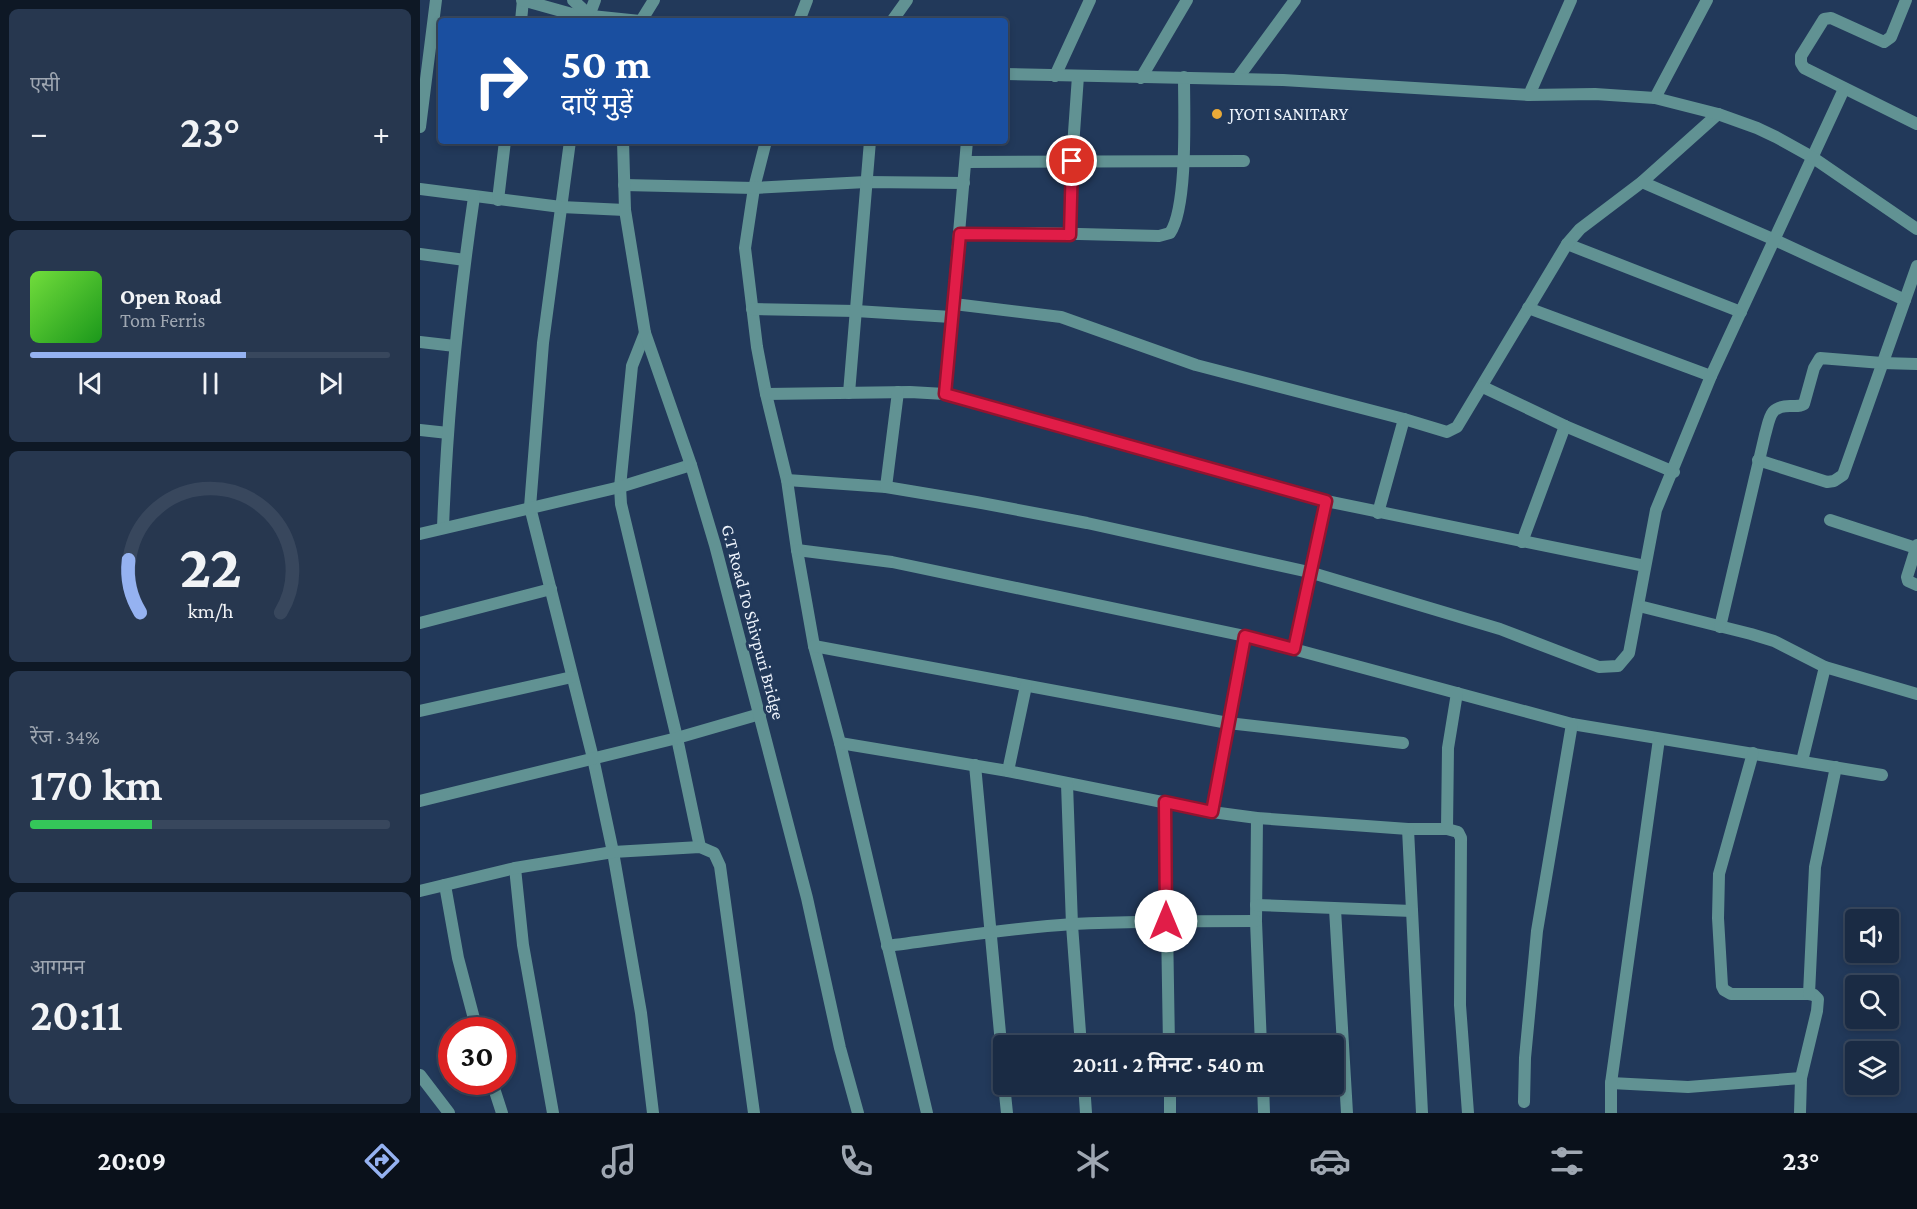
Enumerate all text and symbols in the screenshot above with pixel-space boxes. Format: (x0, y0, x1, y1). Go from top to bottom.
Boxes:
text: 50 m (561, 40, 651, 87)
icon: right (462, 42, 540, 120)
text: एसी (30, 73, 60, 95)
text: दाएँ मुड़ें (561, 89, 633, 119)
place label: JYOTI SANITARY (1227, 104, 1349, 124)
text: 23° (180, 107, 240, 157)
marker: JYOTI SANITARY (1210, 107, 1224, 121)
text: − (30, 114, 47, 151)
text: + (373, 114, 390, 151)
pin (1046, 135, 1097, 186)
icon: arrive (1055, 144, 1088, 177)
text: Open Road (120, 284, 222, 309)
text: Tom Ferris (120, 309, 205, 331)
icon: previous (74, 367, 107, 400)
icon: pause (194, 367, 227, 400)
icon: next (314, 367, 347, 400)
street label: G.T Road To Shivpuri Bridge (717, 522, 789, 722)
text: 22 (179, 532, 241, 601)
text: km/h (187, 600, 234, 624)
text: रेंज · 34% (30, 726, 100, 748)
text: 170 km (30, 760, 163, 810)
position arrow (1134, 889, 1198, 953)
map controls (1845, 909, 1899, 1095)
button: sound (1845, 909, 1899, 963)
text: आगमन (30, 956, 85, 978)
button: search (1845, 975, 1899, 1029)
text: 20:11 (30, 990, 123, 1040)
speed limit sign: 30 (438, 1017, 516, 1095)
button: layers (1845, 1041, 1899, 1095)
text: 20:11 · 2 मिनट · 540 m (1073, 1052, 1264, 1077)
icon: directions (361, 1140, 403, 1182)
icon: music (598, 1140, 640, 1182)
icon: phone (835, 1140, 877, 1182)
icon: climate (1072, 1140, 1114, 1182)
icon: car (1309, 1140, 1351, 1182)
icon: filters (1546, 1140, 1588, 1182)
text: 20:09 (97, 1146, 166, 1176)
text: 23° (1783, 1146, 1819, 1176)

